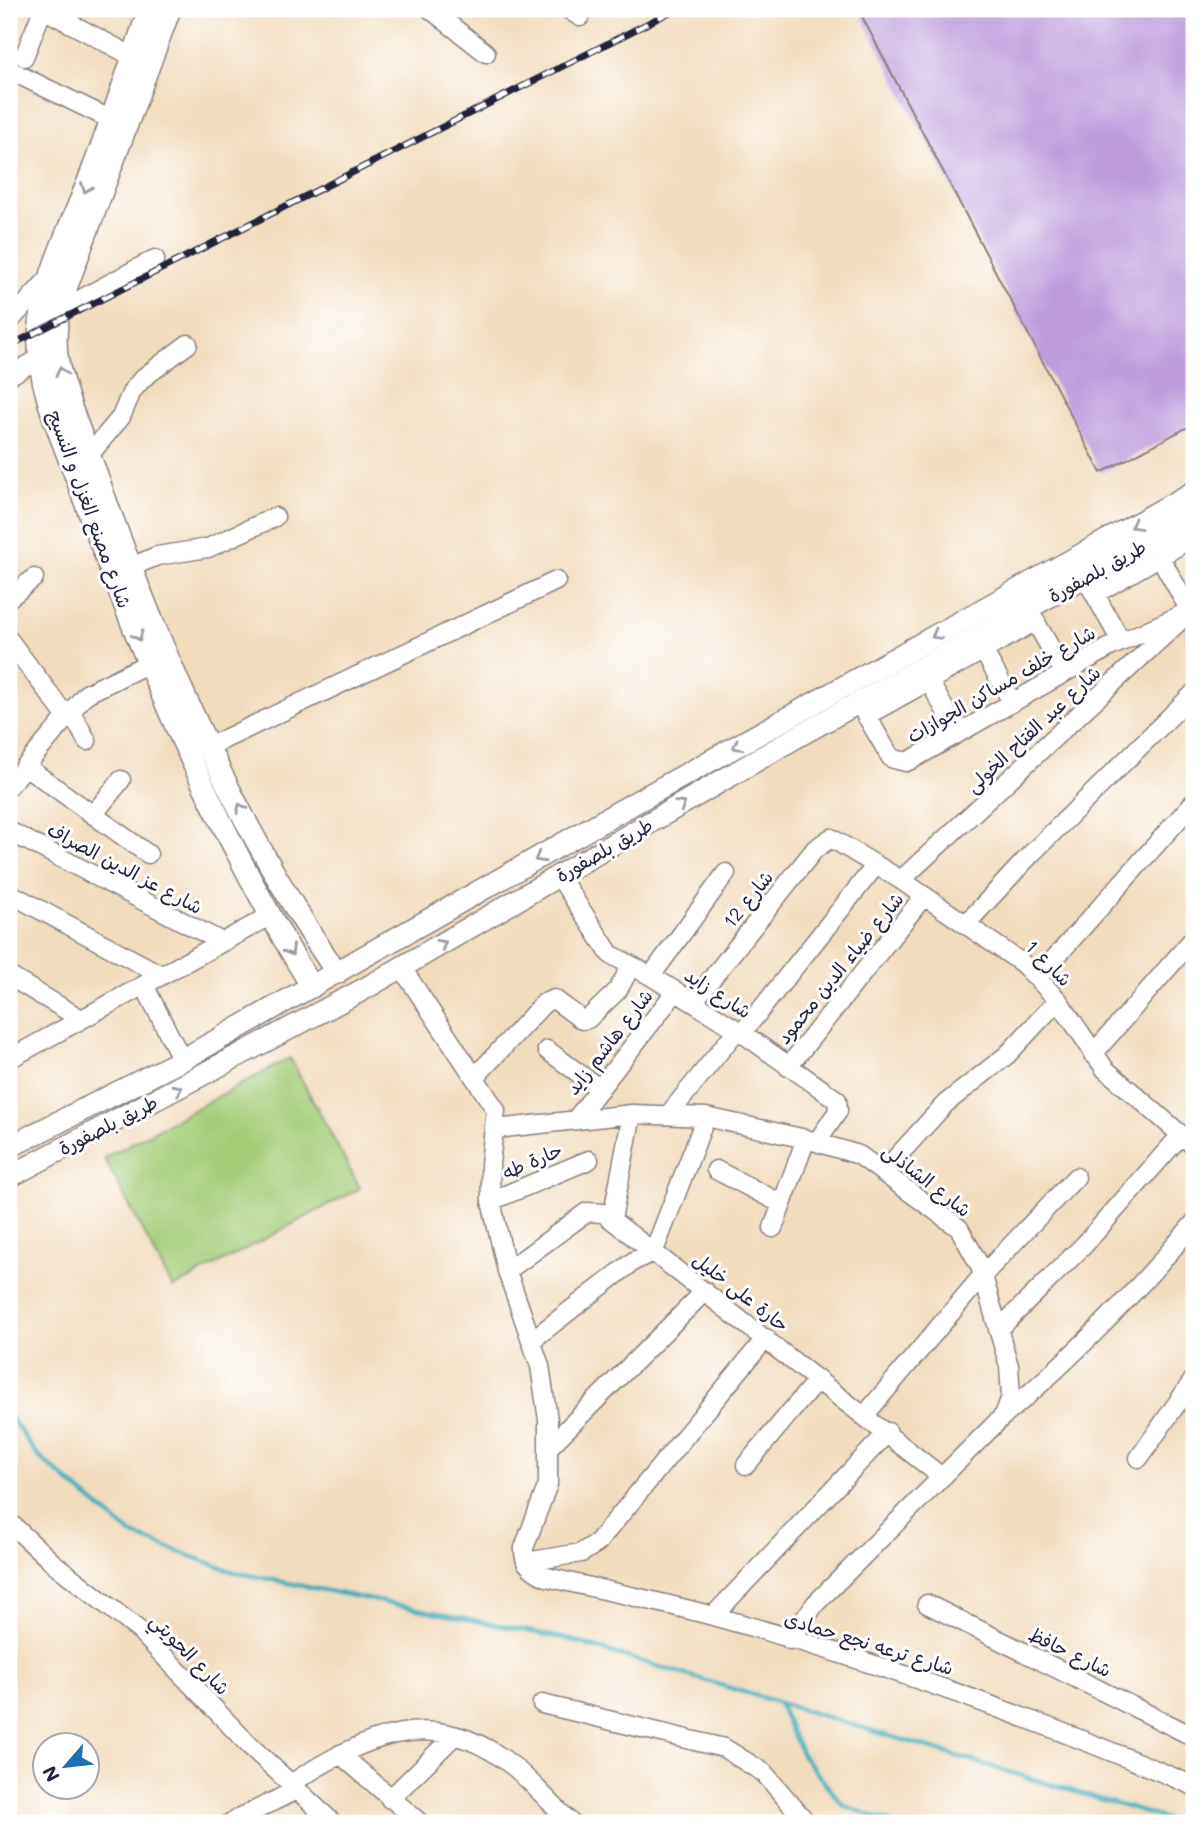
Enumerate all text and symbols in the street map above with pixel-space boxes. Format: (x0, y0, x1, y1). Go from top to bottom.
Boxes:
one-way arrow (80, 182, 94, 194)
one-way arrow (54, 367, 69, 379)
street label: شارع مصنع الغزل و النسيج (41, 406, 138, 612)
one-way arrow (1129, 517, 1142, 530)
street label: طريق بلصفورة (1043, 533, 1150, 608)
street label: شارع خلف مساكن الجوازات (902, 619, 1101, 750)
one-way arrow (930, 627, 943, 641)
one-way arrow (129, 629, 143, 641)
street label: شارع عبد الفتاح الخولى (960, 660, 1107, 799)
one-way arrow (732, 738, 744, 751)
one-way arrow (673, 800, 686, 813)
one-way arrow (236, 803, 250, 815)
street label: طريق بلصفورة (551, 812, 657, 887)
street label: شارع عز الدين الصراف (43, 816, 207, 921)
one-way arrow (533, 850, 546, 863)
street label: شارع 12 (717, 865, 780, 934)
street label: شارع ضياء الدين محمود (771, 887, 910, 1050)
street label: شارع 1 (1019, 934, 1078, 993)
one-way arrow (435, 939, 447, 952)
one-way arrow (282, 943, 295, 956)
street label: شارع زايد (679, 962, 757, 1025)
street label: شارع هاشم زايد (559, 984, 660, 1102)
one-way arrow (171, 1084, 184, 1098)
street label: طريق بلصفورة (54, 1089, 162, 1160)
street label: حارة طه (498, 1137, 566, 1184)
street label: شارع الشاذلى (877, 1137, 977, 1224)
street label: حارة على خليل (688, 1246, 794, 1338)
street label: شارع ترعه نجع حمادى (781, 1605, 957, 1682)
street label: شارع الحويتي (142, 1607, 236, 1703)
street label: شارع حافظ (1024, 1621, 1116, 1684)
north arrow (32, 1730, 102, 1800)
text: N (36, 1762, 65, 1786)

